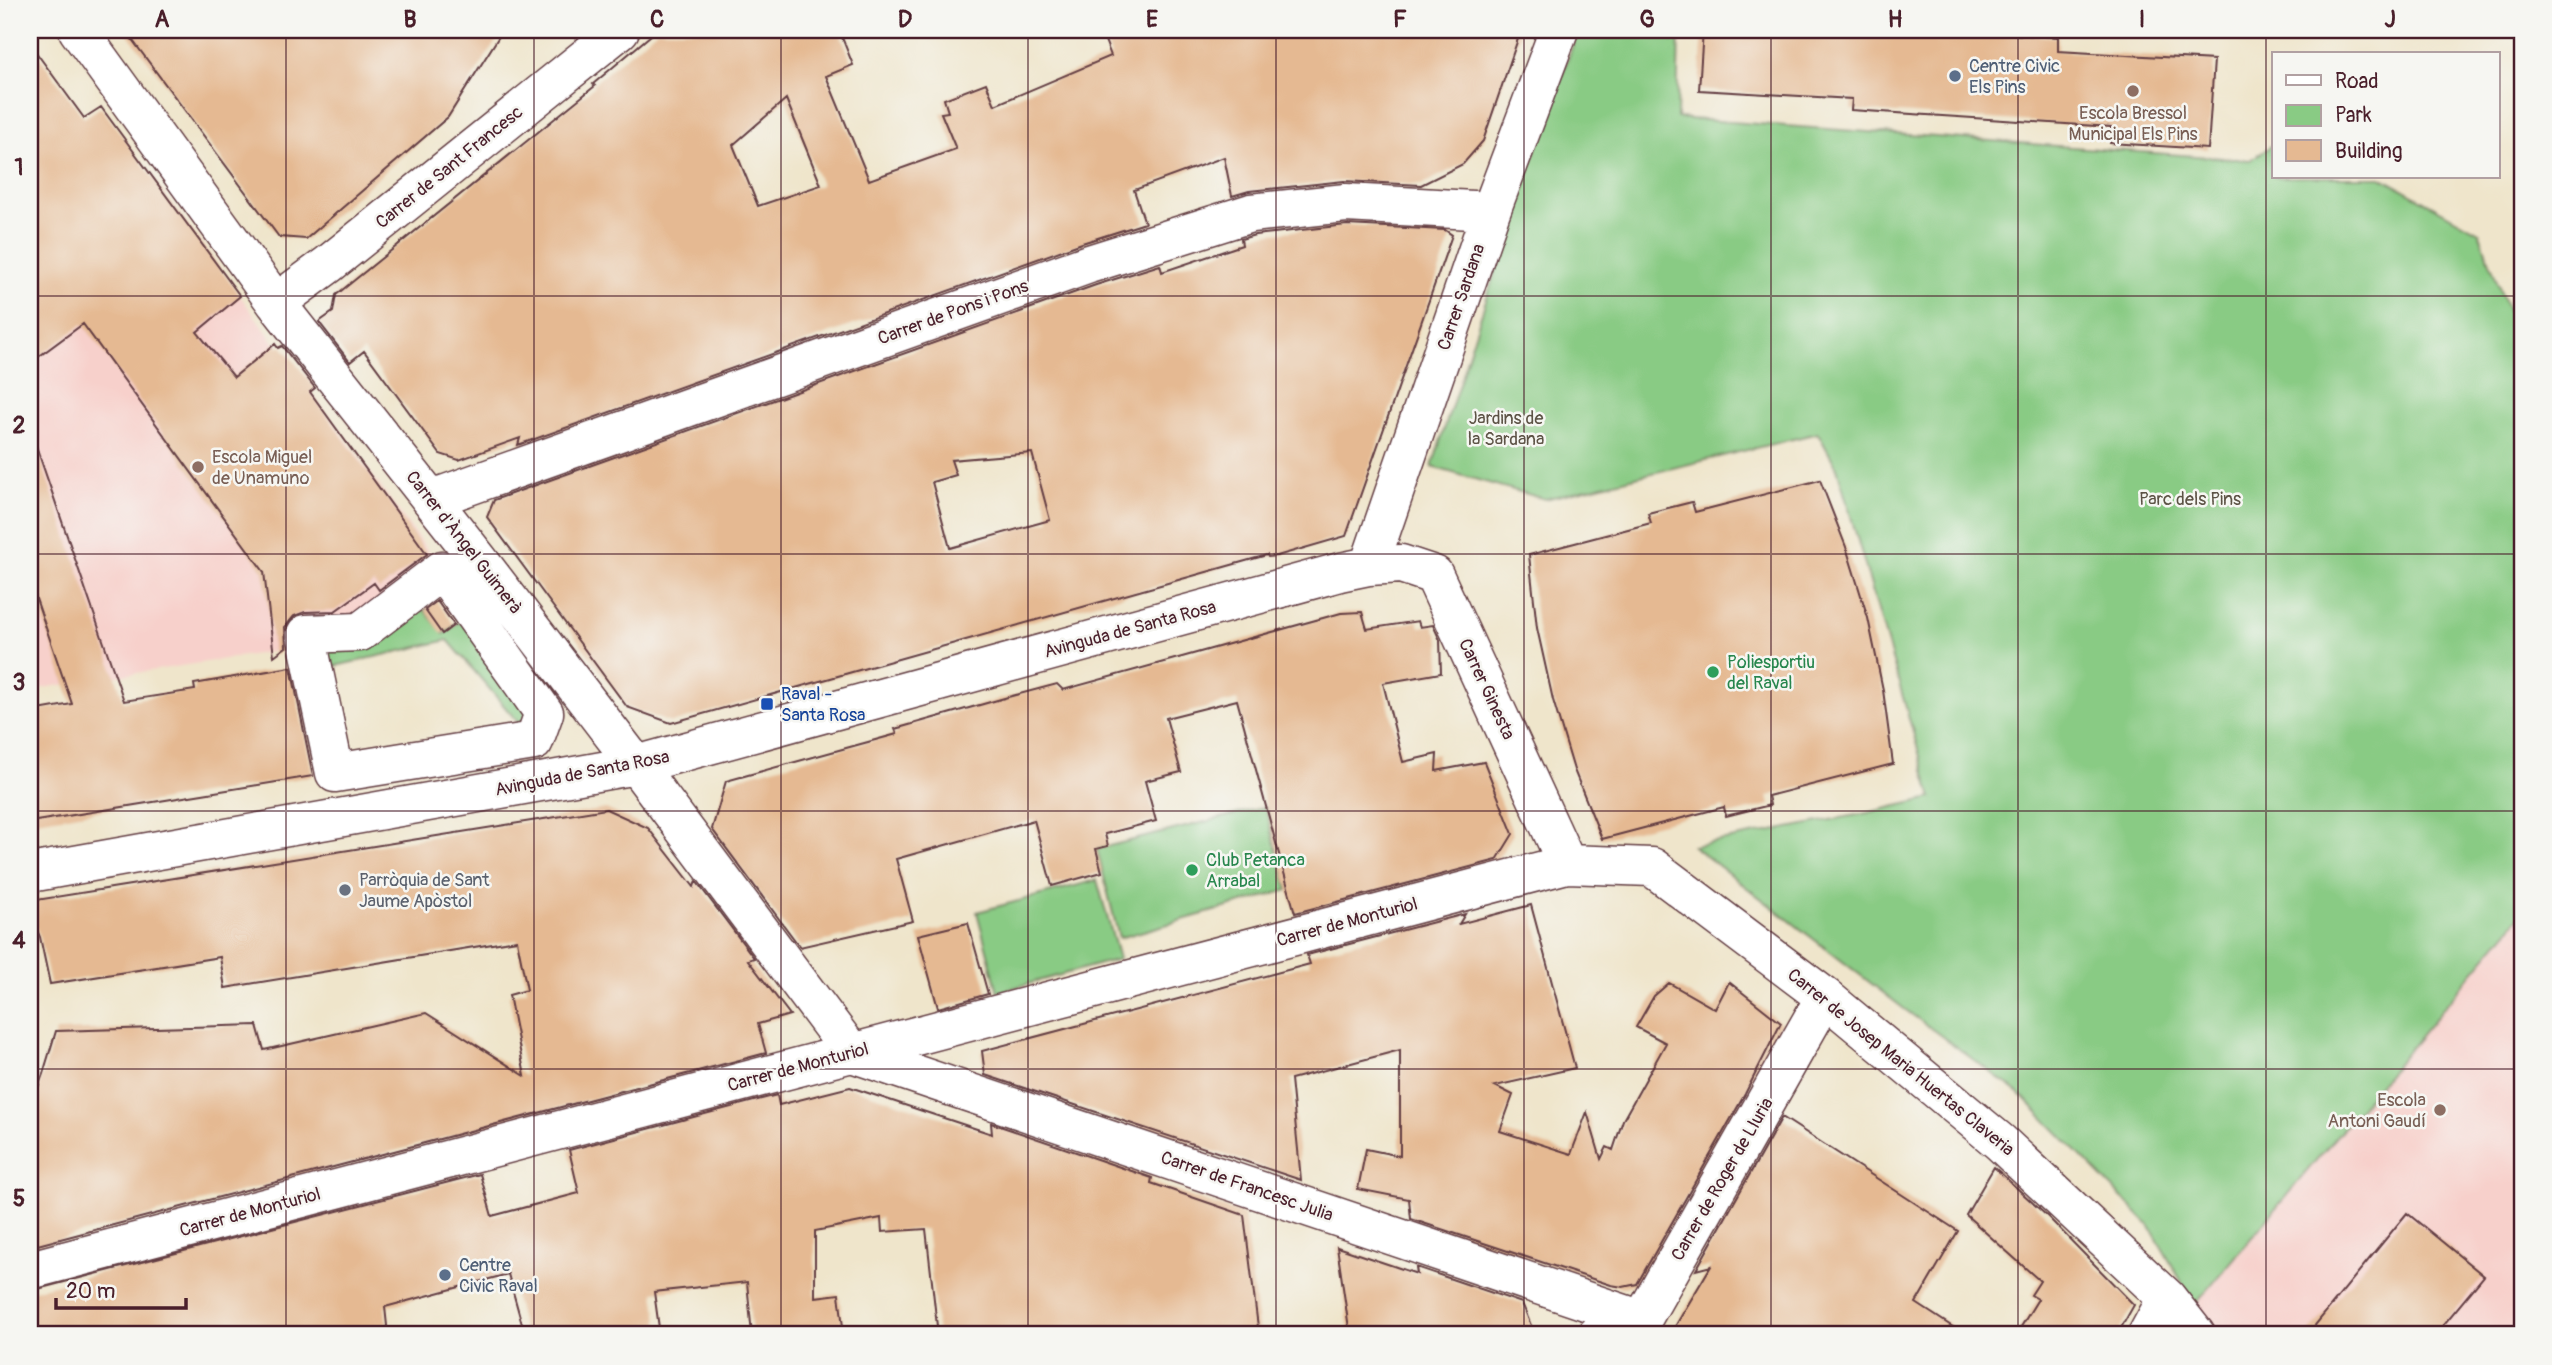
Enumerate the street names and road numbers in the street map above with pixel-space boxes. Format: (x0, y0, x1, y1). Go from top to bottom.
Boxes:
street label: Carrer de Sant Francesc (371, 101, 528, 234)
street label: Carrer Sardana (1432, 241, 1490, 354)
street label: Carrer de Pons i Pons (875, 275, 1032, 350)
street label: Carrer d'Àngel Guimerà (401, 466, 527, 618)
street label: Avinguda de Santa Rosa (1042, 595, 1219, 664)
street label: Carrer Ginesta (1453, 635, 1520, 743)
street label: Avinguda de Santa Rosa (493, 745, 671, 802)
street label: Carrer de Monturiol (1274, 893, 1420, 952)
street label: Carrer de Josep Maria Huertas Claveria (1782, 964, 2019, 1161)
street label: Carrer de Monturiol (725, 1038, 871, 1097)
street label: Carrer de Roger de Lluria (1666, 1094, 1779, 1265)
street label: Carrer de Francesc Julia (1158, 1146, 1336, 1227)
street label: Carrer de Monturiol (177, 1183, 323, 1242)

